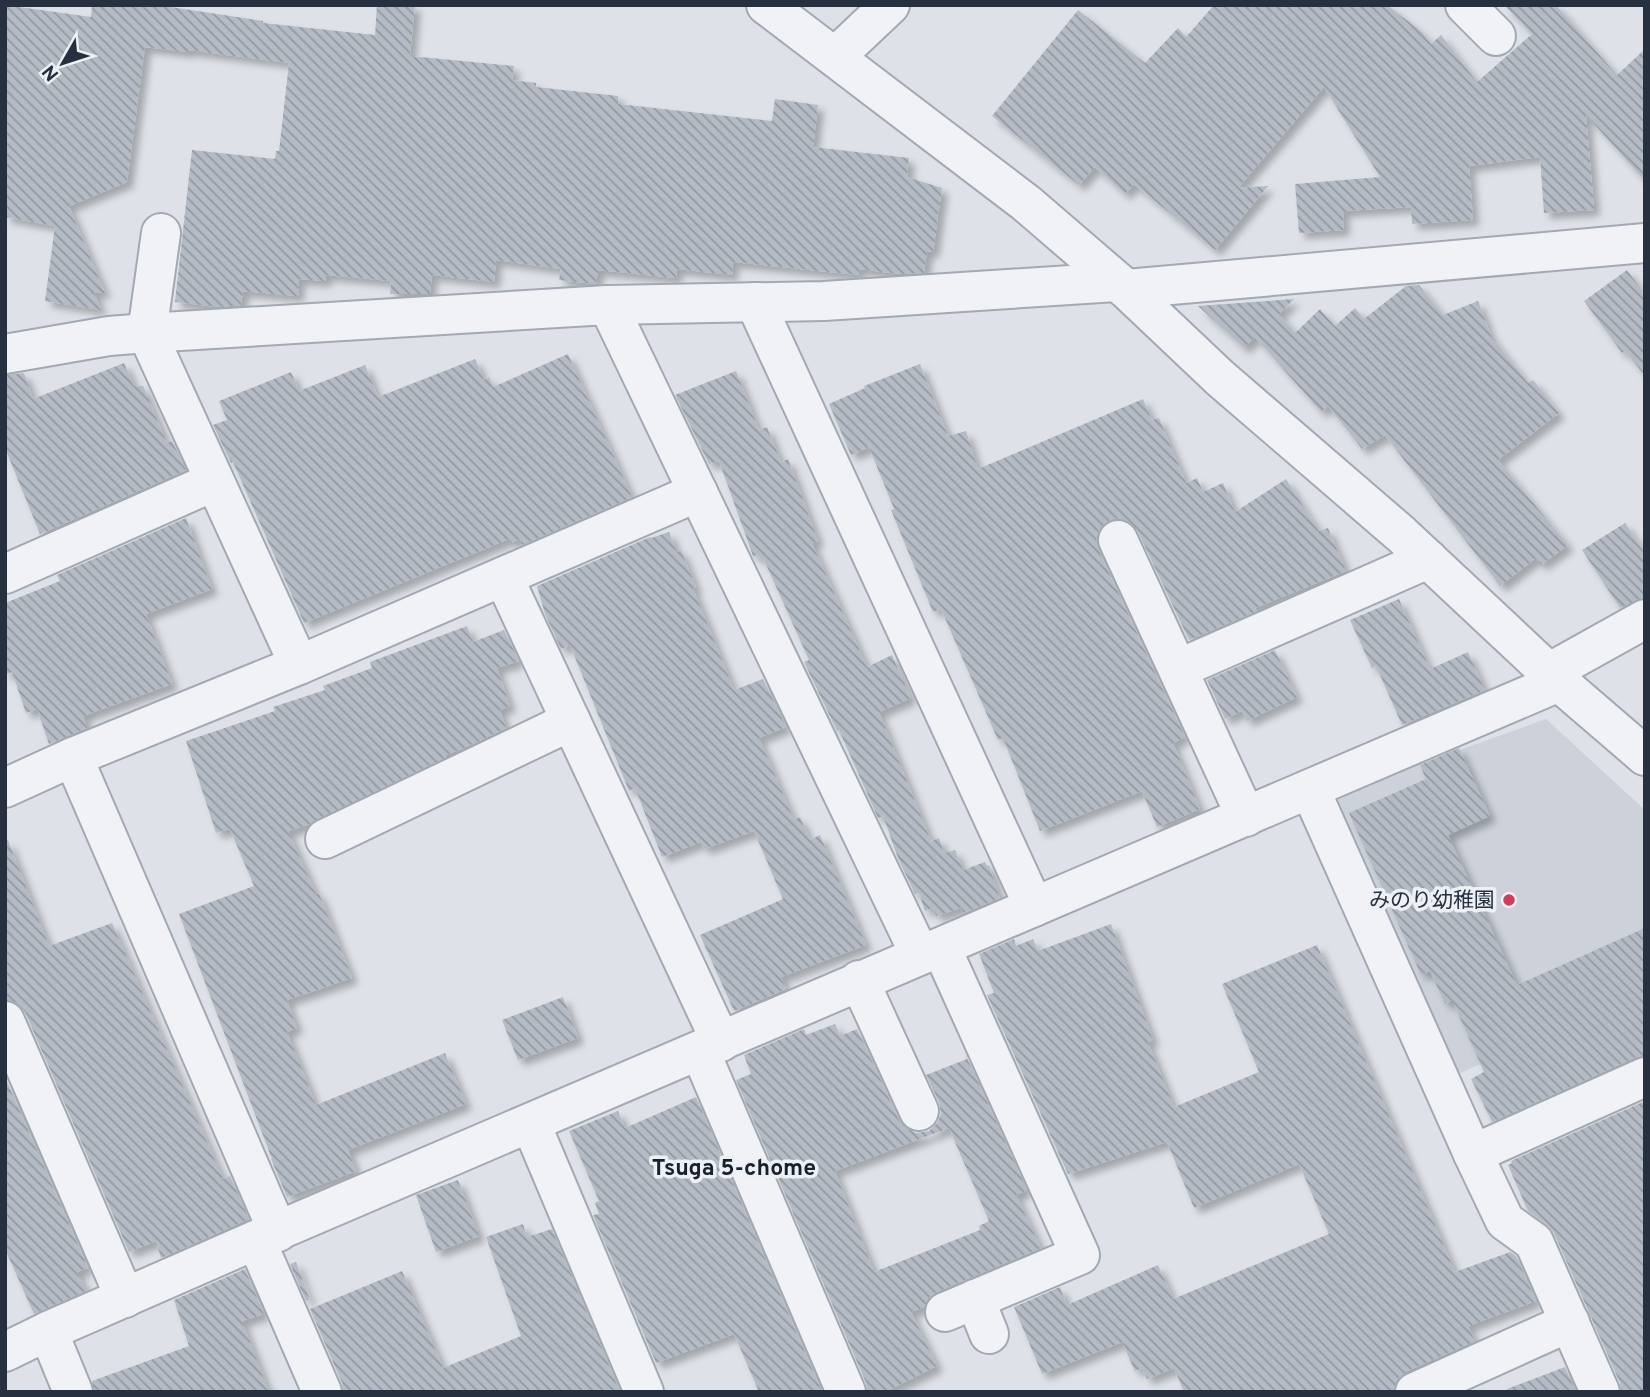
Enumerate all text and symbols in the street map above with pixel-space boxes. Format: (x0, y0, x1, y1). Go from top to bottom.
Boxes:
north arrow (28, 28, 98, 98)
text: N (38, 60, 65, 85)
place label: みのり幼稚園 (1369, 888, 1495, 915)
marker: みのり幼稚園 (1501, 892, 1517, 908)
district label: Tsuga 5-chome (652, 1155, 816, 1184)

